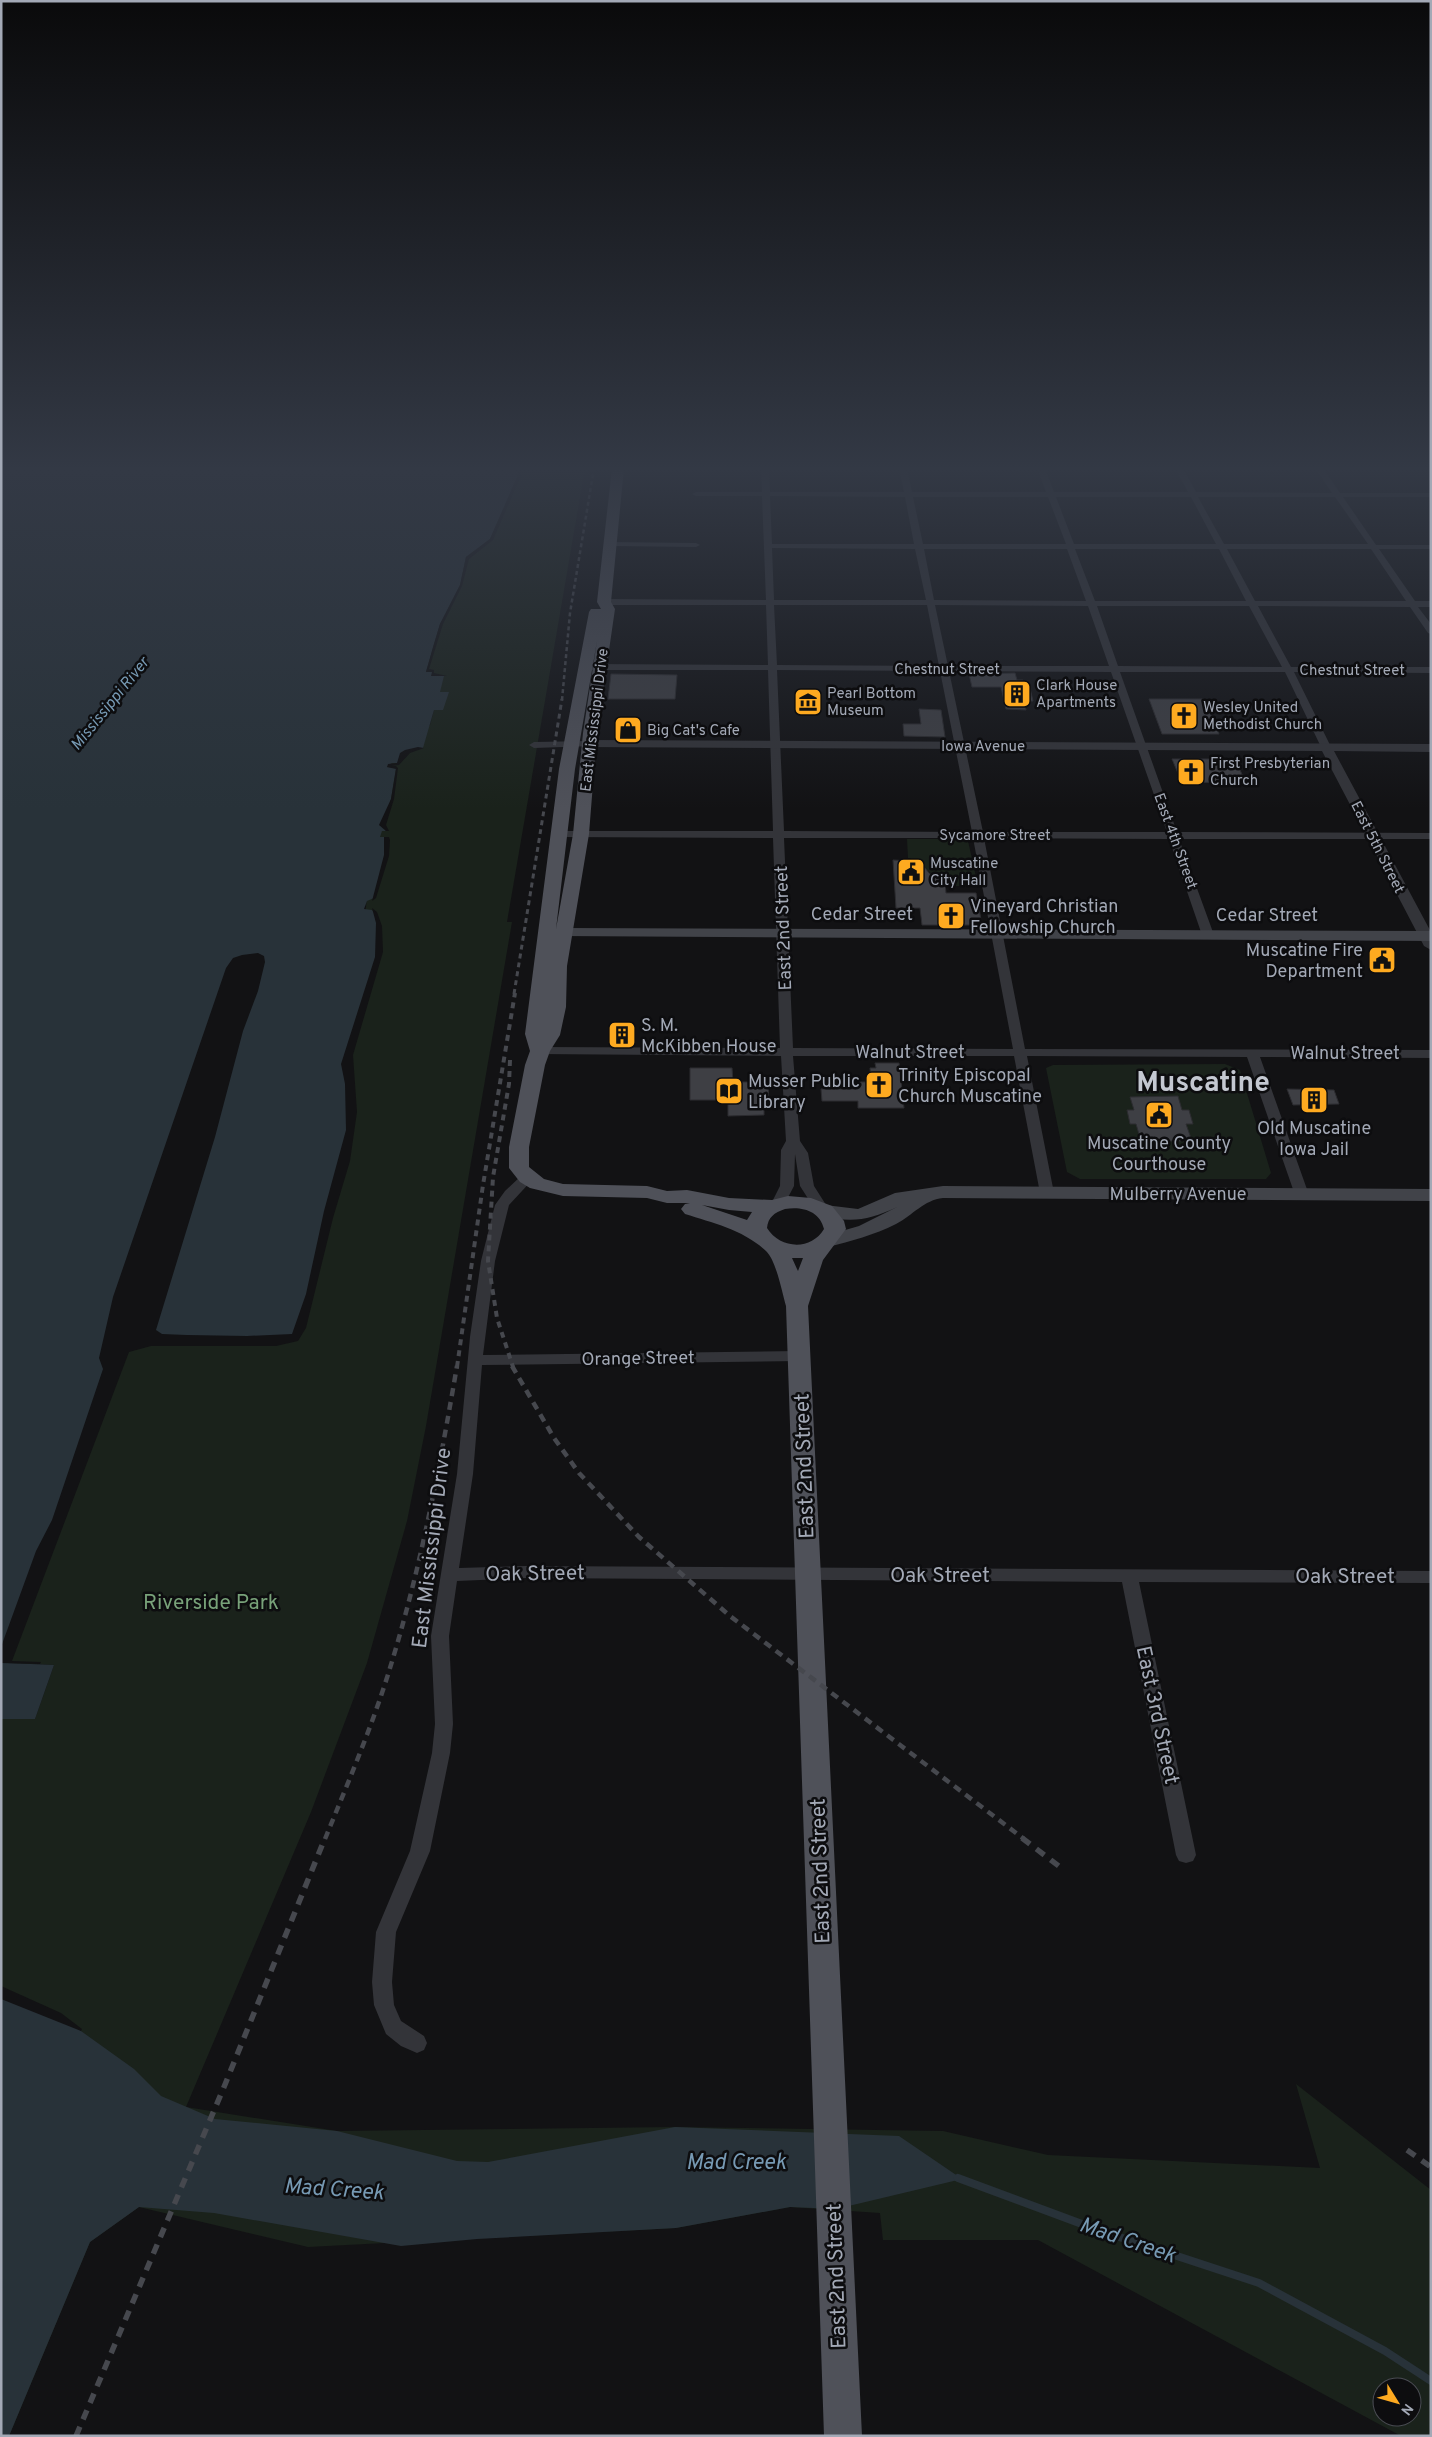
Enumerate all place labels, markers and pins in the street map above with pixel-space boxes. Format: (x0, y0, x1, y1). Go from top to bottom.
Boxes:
place label: Clark House Apartments (1036, 677, 1117, 713)
building icon: Clark House Apartments (1002, 679, 1032, 709)
place label: Pearl Bottom Museum (827, 685, 916, 721)
museum icon: Pearl Bottom Museum (793, 687, 823, 717)
place label: Wesley United Methodist Church (1203, 699, 1322, 735)
church icon: Wesley United Methodist Church (1169, 701, 1199, 731)
shop icon: Big Cat's Cafe (613, 715, 643, 745)
place label: Big Cat's Cafe (647, 722, 740, 741)
place label: First Presbyterian Church (1210, 755, 1330, 791)
church icon: First Presbyterian Church (1176, 757, 1206, 787)
place label: Muscatine City Hall (930, 855, 998, 891)
public building icon: Muscatine City Hall (896, 857, 926, 887)
place label: Vineyard Christian Fellowship Church (970, 896, 1118, 940)
church icon: Vineyard Christian Fellowship Church (936, 901, 966, 931)
place label: Muscatine Fire Department (1246, 940, 1363, 984)
public building icon: Muscatine Fire Department (1367, 945, 1397, 975)
place label: S. M. McKibben House (641, 1015, 776, 1059)
building icon: S. M. McKibben House (607, 1020, 637, 1050)
place label: Trinity Episcopal Church Muscatine (898, 1065, 1042, 1109)
church icon: Trinity Episcopal Church Muscatine (864, 1070, 894, 1100)
place label: Musser Public Library (748, 1071, 860, 1115)
library icon: Musser Public Library (714, 1076, 744, 1106)
building icon: Old Muscatine Iowa Jail (1299, 1085, 1329, 1115)
public building icon: Muscatine County Courthouse (1144, 1100, 1174, 1130)
place label: Old Muscatine Iowa Jail (1257, 1118, 1371, 1162)
place label: Muscatine County Courthouse (1087, 1133, 1231, 1177)

